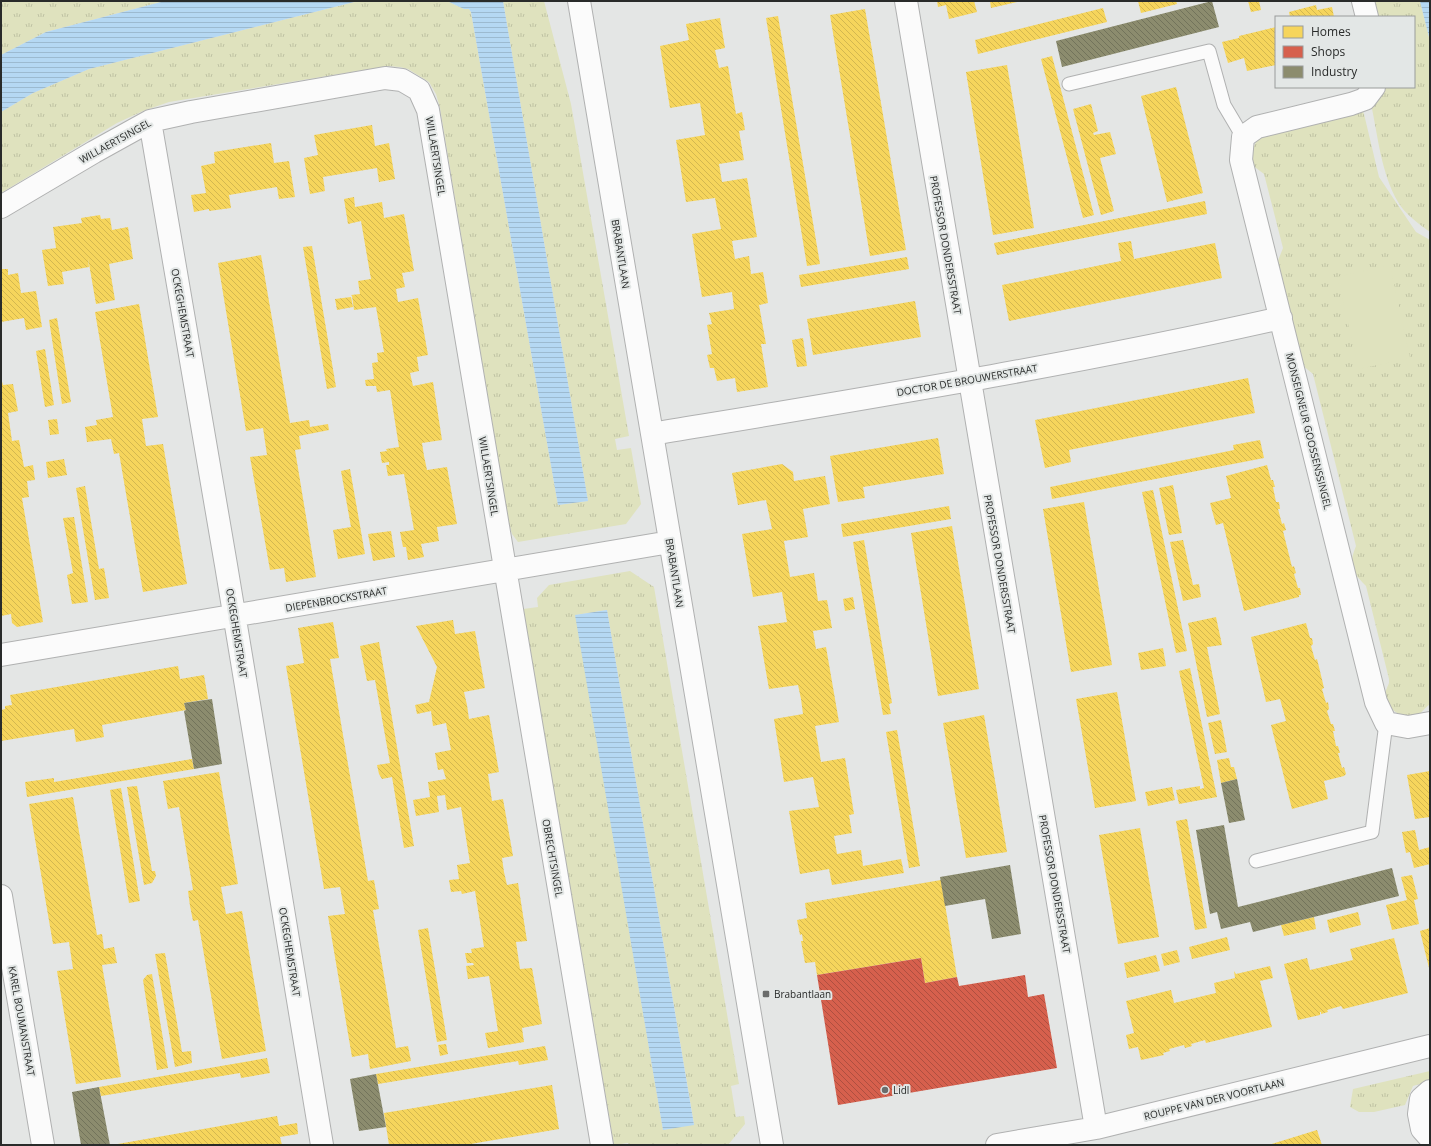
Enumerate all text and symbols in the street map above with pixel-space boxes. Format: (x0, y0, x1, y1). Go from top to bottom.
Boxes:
legend (1275, 16, 1415, 88)
text: Homes (1311, 23, 1351, 40)
text: Shops (1311, 43, 1346, 60)
text: Industry (1311, 63, 1358, 80)
street label: WILLAERTSINGEL (423, 115, 449, 197)
street label: WILLAERTSINGEL (77, 116, 153, 166)
street label: PROFESSOR DONDERSSTRAAT (927, 175, 965, 316)
street label: BRABANTLAAN (609, 218, 633, 290)
street label: OCKEGHEMSTRAAT (168, 267, 198, 359)
street label: MONSEIGNEUR GOOSSENSSINGEL (1283, 351, 1335, 511)
street label: DOCTOR DE BROUWERSTRAAT (895, 361, 1039, 399)
street label: WILLAERTSINGEL (476, 435, 502, 517)
street label: PROFESSOR DONDERSSTRAAT (981, 494, 1019, 635)
street label: BRABANTLAAN (663, 537, 687, 609)
street label: DIEPENBROCKSTRAAT (284, 583, 388, 615)
street label: OCKEGHEMSTRAAT (223, 587, 251, 679)
street label: PROFESSOR DONDERSSTRAAT (1036, 814, 1074, 955)
street label: OBRECHTSINGEL (539, 818, 567, 898)
street label: OCKEGHEMSTRAAT (276, 906, 304, 998)
street label: KAREL BOUMANSTRAAT (5, 965, 39, 1078)
place label: Brabantlaan (774, 987, 831, 1001)
marker: Brabantlaan (761, 989, 771, 999)
street label: ROUPPE VAN DER VOORTLAAN (1142, 1075, 1286, 1123)
place label: Lidl (893, 1083, 909, 1097)
marker: Lidl (880, 1085, 890, 1095)

